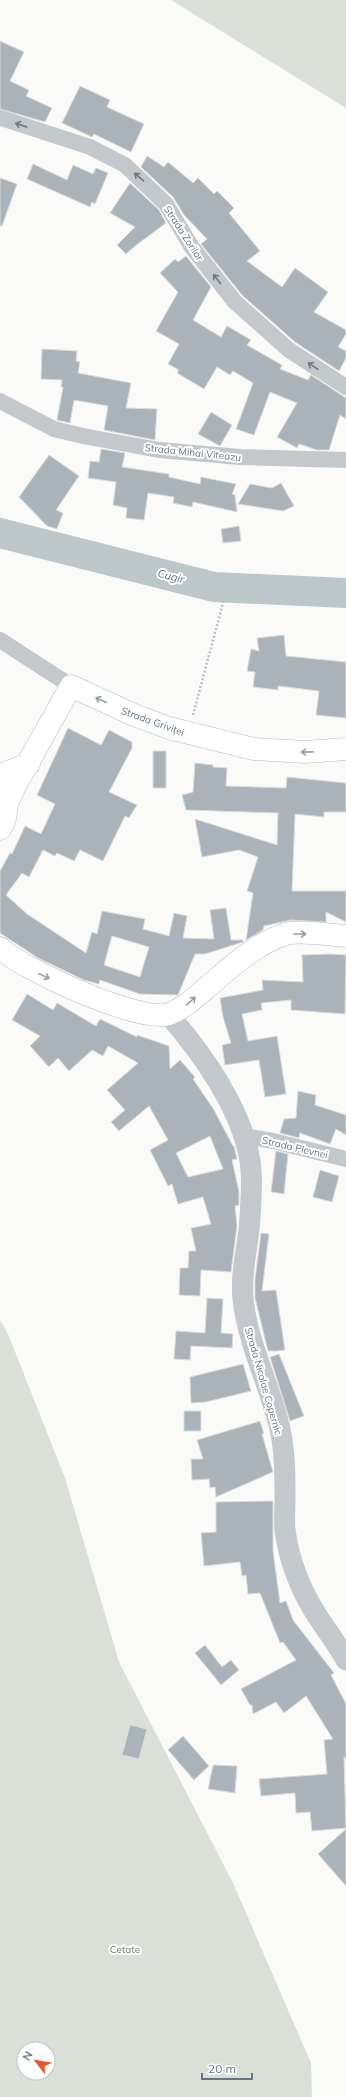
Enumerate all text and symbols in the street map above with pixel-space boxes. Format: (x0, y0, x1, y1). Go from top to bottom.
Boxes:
one-way arrow (14, 121, 27, 128)
one-way arrow (133, 172, 144, 181)
street label: Strada Zorilor (161, 203, 206, 264)
one-way arrow (213, 274, 222, 285)
one-way arrow (308, 362, 319, 370)
street label: Strada Mihai Viteazu (144, 441, 242, 464)
water label: Cugir (156, 566, 187, 586)
one-way arrow (96, 696, 108, 703)
street label: Strada Griviței (120, 704, 186, 739)
one-way arrow (301, 748, 314, 755)
one-way arrow (293, 930, 306, 938)
one-way arrow (38, 973, 50, 980)
one-way arrow (186, 996, 197, 1005)
street label: Strada Plevnei (261, 1134, 329, 1161)
street label: Strada Nicolae Copernic (242, 1326, 285, 1436)
park label: Cetate (110, 1943, 140, 1956)
north arrow (16, 2041, 56, 2081)
text: N (19, 2049, 36, 2063)
scale bar (202, 2055, 252, 2081)
text: 20 m (208, 2061, 236, 2076)

